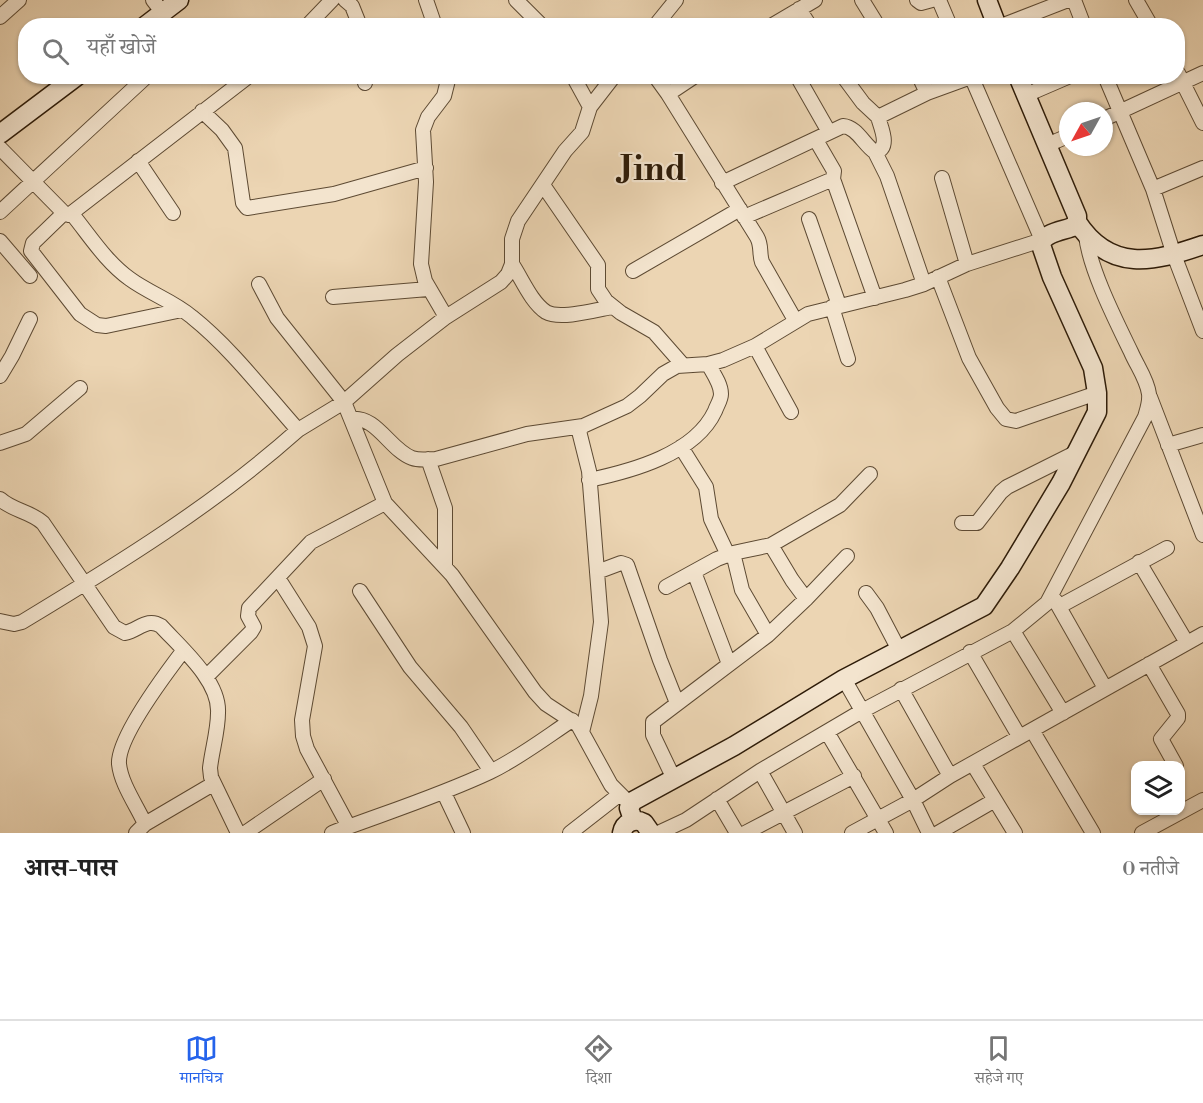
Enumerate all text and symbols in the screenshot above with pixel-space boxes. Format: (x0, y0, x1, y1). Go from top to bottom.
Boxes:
search box (18, 18, 1185, 84)
text: यहाँ खोजें (87, 34, 156, 61)
icon: search (39, 35, 72, 68)
north arrow (1059, 102, 1113, 156)
district label: Jind (616, 149, 686, 191)
map controls (1131, 761, 1185, 815)
button: layers (1131, 761, 1185, 815)
text: आस-पास (24, 852, 117, 884)
text: 0 नतीजे (1122, 857, 1179, 882)
tab: मानचित्र (180, 1032, 223, 1093)
tab: दिशा (582, 1032, 615, 1093)
tab: सहेजे गए (975, 1032, 1023, 1093)

